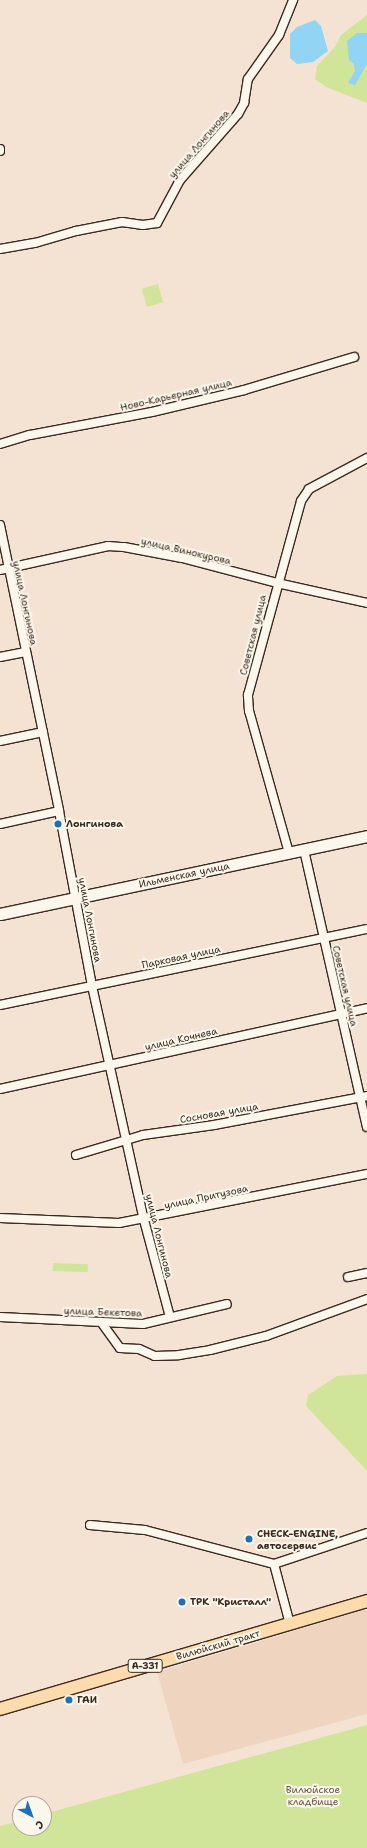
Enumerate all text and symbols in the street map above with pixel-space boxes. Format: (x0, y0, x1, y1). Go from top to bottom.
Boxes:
street label: улица Лонгинова (166, 108, 232, 180)
street label: Ново-Карьерная улица (119, 376, 233, 414)
street label: улица Винокурова (140, 535, 232, 567)
street label: улица Лонгинова (10, 560, 40, 646)
street label: Советская улица (237, 593, 269, 677)
place label: Лонгинова (66, 818, 123, 830)
marker: Лонгинова (53, 819, 63, 829)
street label: Ильменская улица (138, 860, 230, 890)
street label: улица Лонгинова (76, 877, 104, 963)
street label: Парковая улица (141, 943, 221, 971)
street label: Советская улица (330, 944, 360, 1028)
street label: улица Кочнева (144, 1025, 218, 1053)
street label: Сосновая улица (179, 1100, 259, 1126)
street label: улица Притузова (163, 1182, 249, 1212)
street label: улица Лонгинова (143, 1193, 175, 1279)
street label: улица Бекетова (64, 1305, 142, 1319)
place label: CHECK-ENGINE, автосервис (257, 1527, 338, 1550)
marker: CHECK-ENGINE, автосервис (244, 1534, 254, 1544)
place label: ТРК "Кристалл" (190, 1596, 271, 1608)
marker: ТРК "Кристалл" (177, 1597, 187, 1607)
street label: Вилюйский тракт (175, 1627, 261, 1663)
road number: А-331 (127, 1659, 163, 1673)
place label: ГАИ (77, 1694, 97, 1706)
marker: ГАИ (64, 1695, 74, 1705)
park label: Вилюйское кладбище (286, 1783, 340, 1806)
north arrow (12, 1796, 52, 1836)
text: С (32, 1817, 47, 1833)

